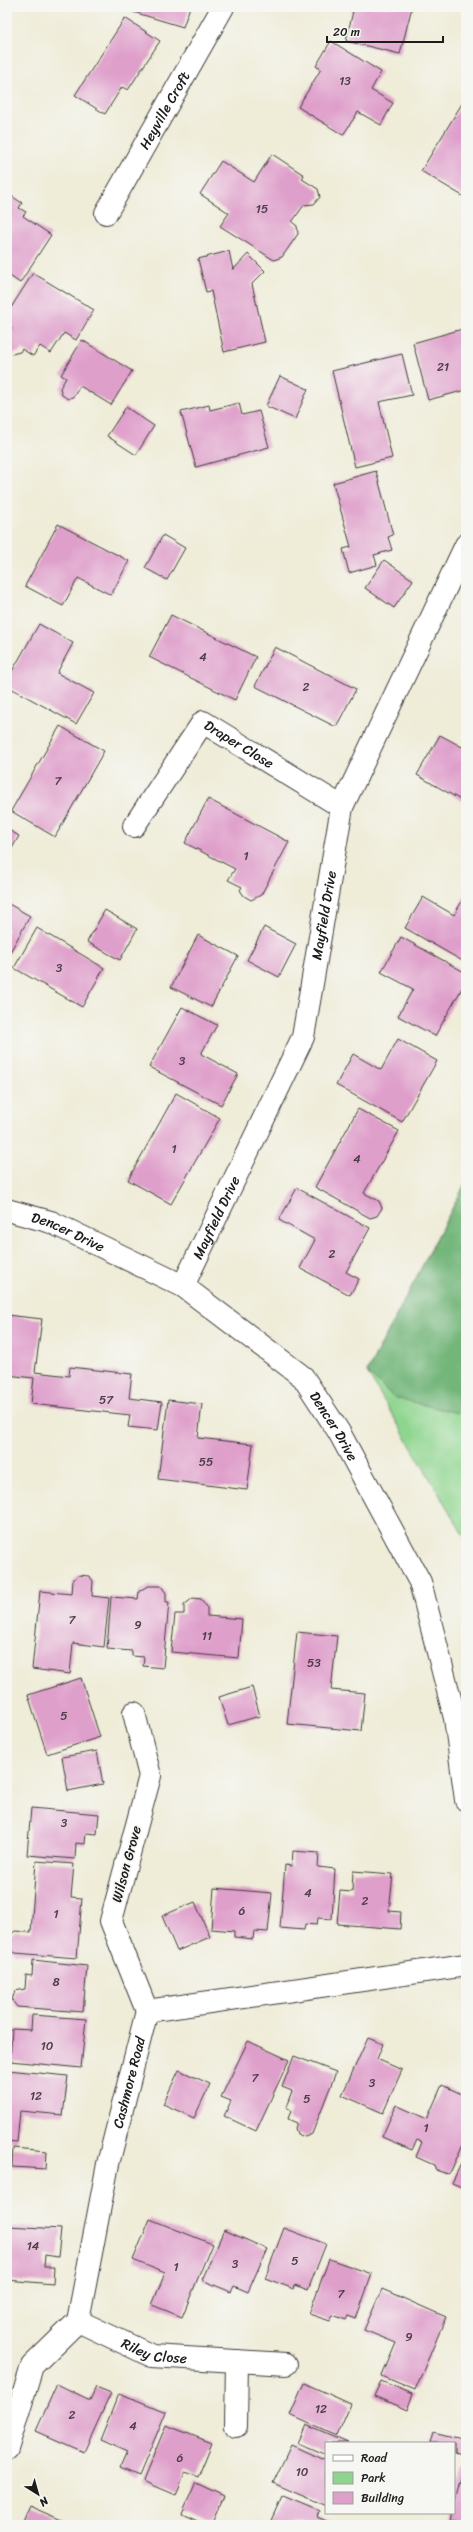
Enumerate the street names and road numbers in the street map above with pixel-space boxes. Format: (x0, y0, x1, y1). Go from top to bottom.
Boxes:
street label: Heyville Croft (132, 67, 197, 154)
street label: Draper Close (199, 713, 279, 776)
street label: Mayfield Drive (304, 869, 344, 962)
street label: Mayfield Drive (186, 1172, 247, 1264)
street label: Dencer Drive (28, 1205, 109, 1259)
street label: Dencer Drive (302, 1386, 365, 1466)
street label: Wilson Grove (104, 1823, 149, 1905)
street label: Cashmore Road (106, 2033, 153, 2131)
street label: Riley Close (117, 2331, 188, 2371)

